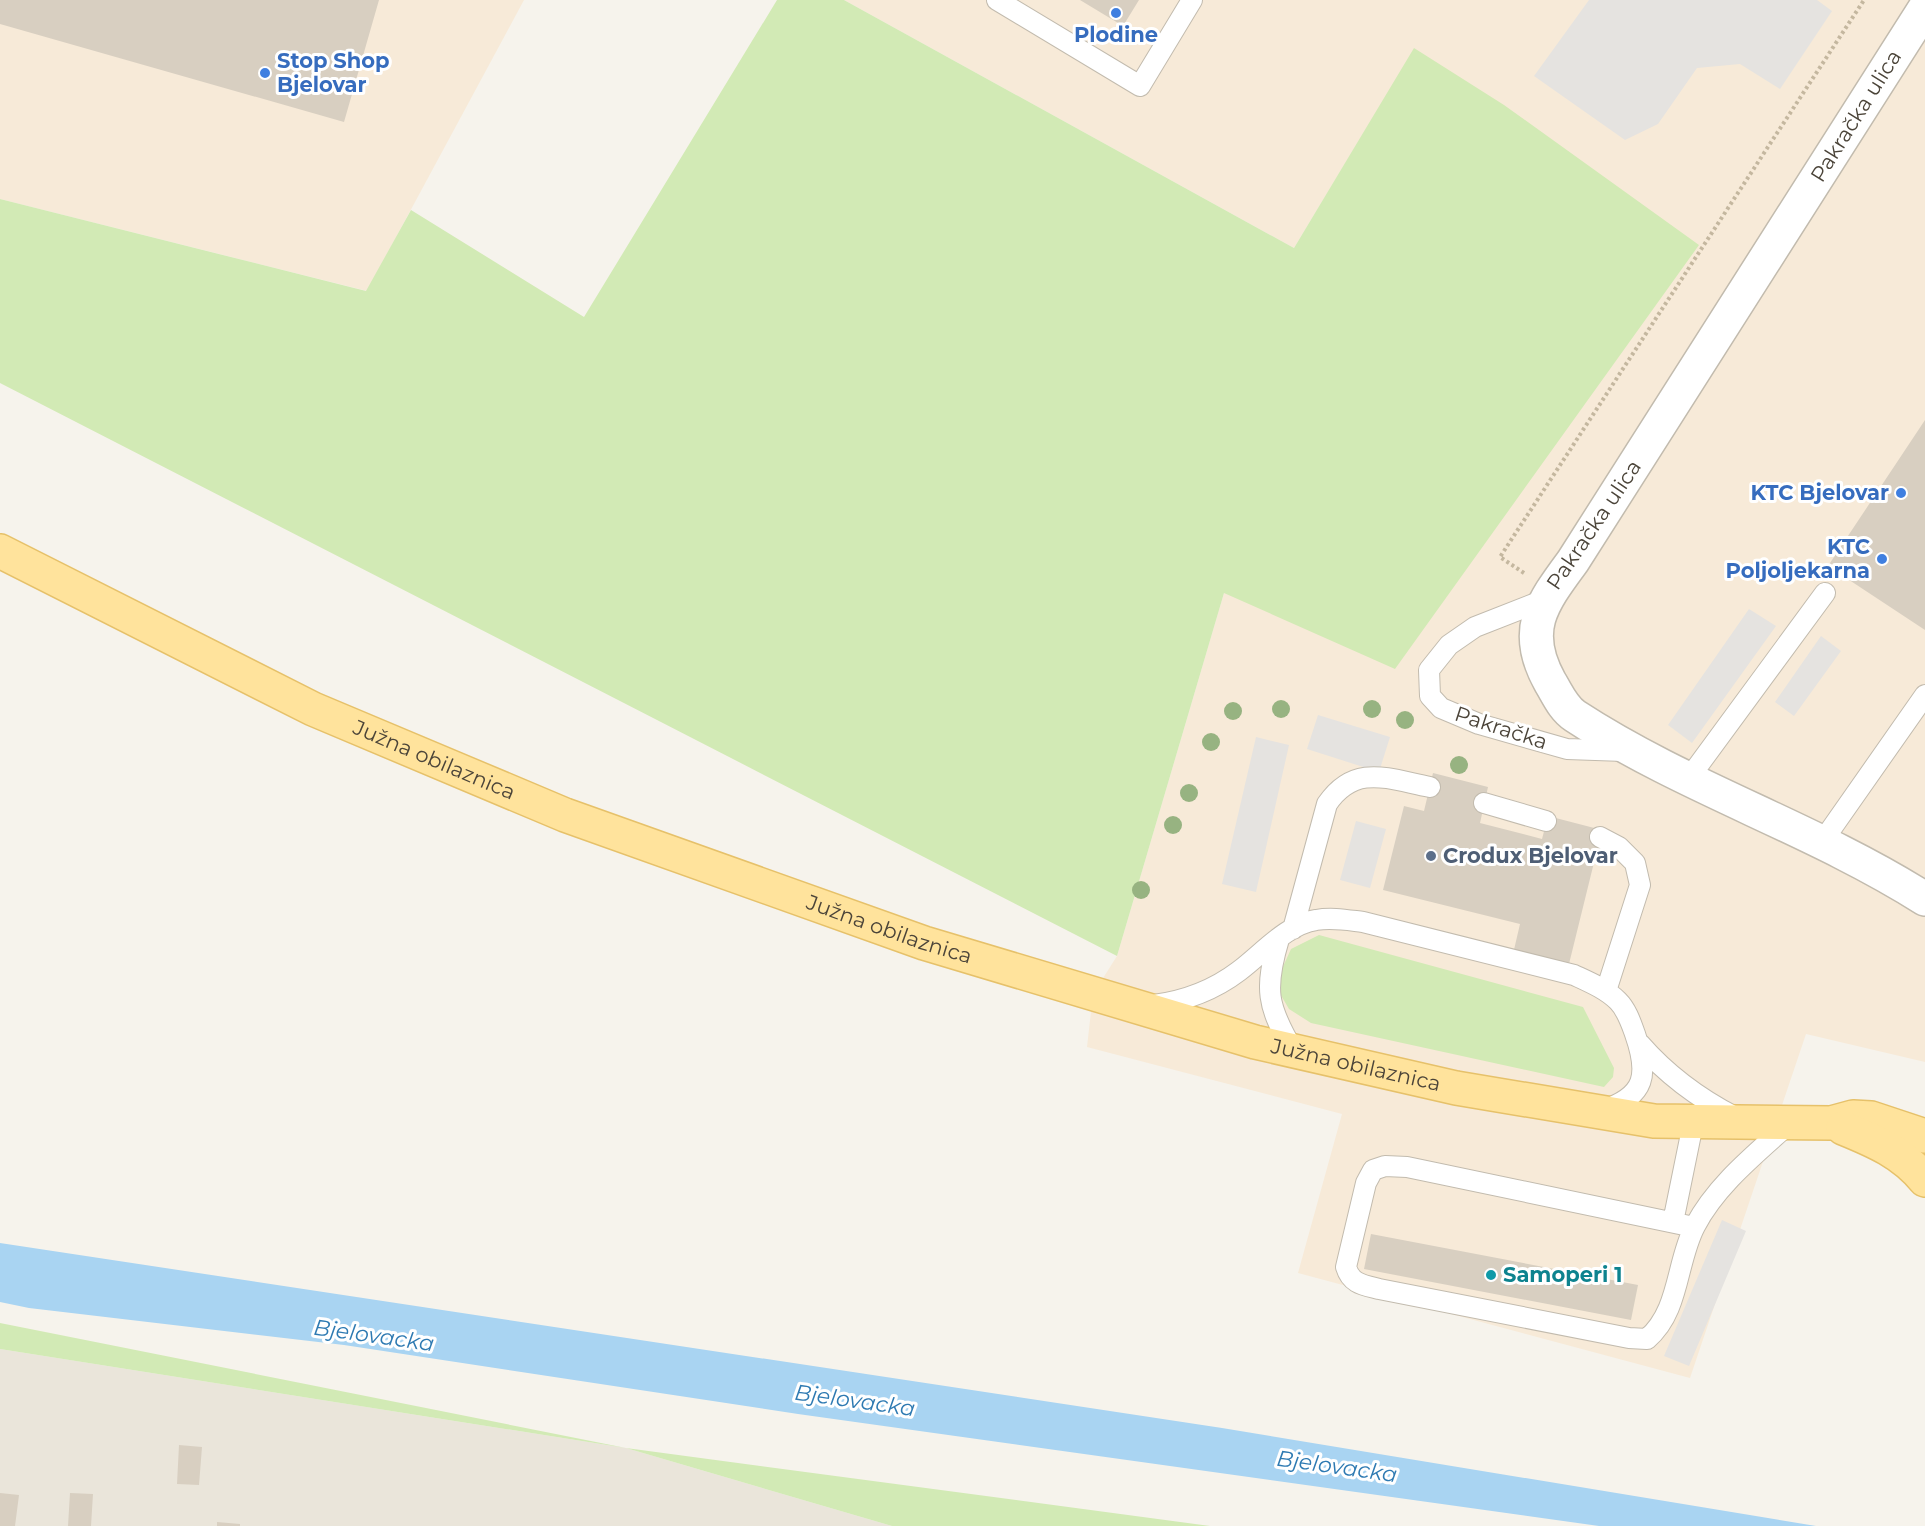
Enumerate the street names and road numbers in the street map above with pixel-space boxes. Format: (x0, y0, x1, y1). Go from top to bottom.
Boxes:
street label: Pakračka ulica (1805, 45, 1906, 186)
street label: Pakračka ulica (1541, 455, 1646, 594)
street label: Pakračka (1452, 701, 1551, 754)
street label: Južna obilaznica (349, 714, 519, 805)
street label: Južna obilaznica (802, 889, 975, 969)
street label: Južna obilaznica (1268, 1033, 1443, 1096)

